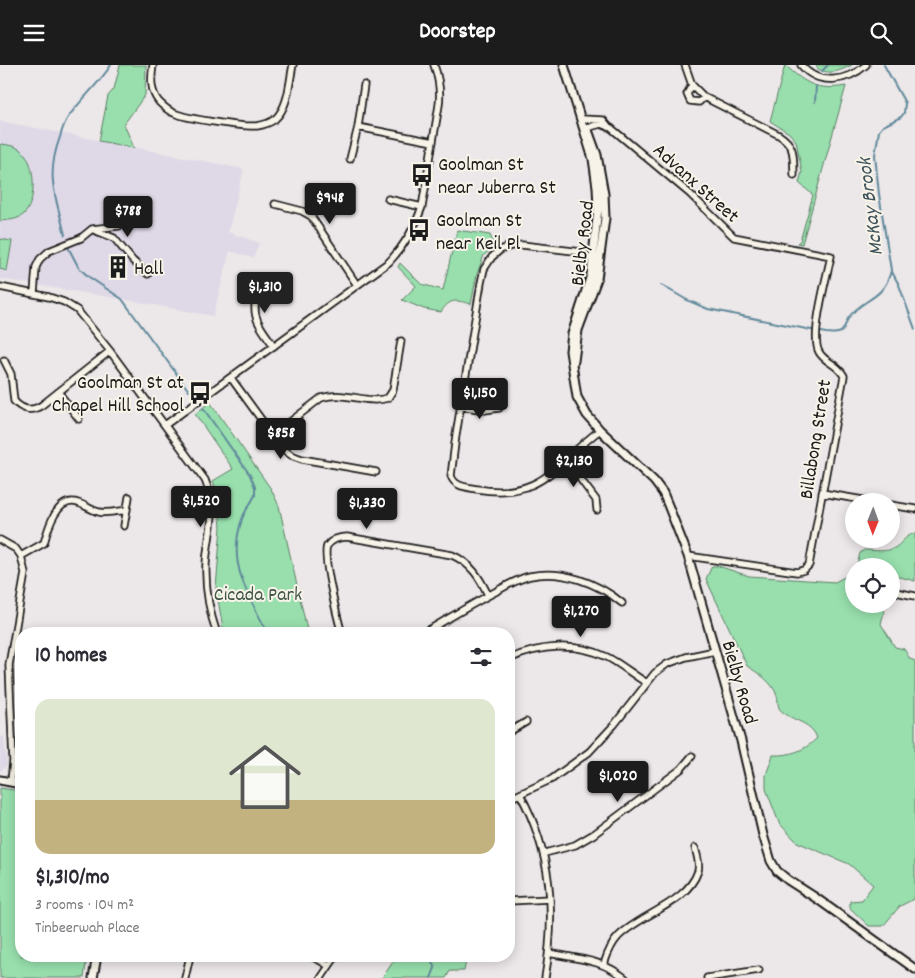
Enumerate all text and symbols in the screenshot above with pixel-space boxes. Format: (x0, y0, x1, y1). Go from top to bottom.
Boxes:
text: Doorstep (419, 17, 496, 48)
icon: menu (20, 19, 48, 47)
icon: search (867, 19, 895, 47)
street label: Advanx Street (646, 138, 744, 231)
place label: Goolman St near Juberra St (438, 152, 556, 203)
water label: McKay Brook (851, 153, 893, 257)
bus stop icon: Goolman St near Juberra St (409, 162, 435, 188)
pin: $948 (300, 183, 360, 225)
text: $948 (316, 187, 344, 210)
pin: $788 (98, 195, 158, 238)
street label: Bielby Road (565, 199, 603, 287)
text: $788 (114, 200, 142, 223)
place label: Goolman St near Keil Pl (436, 208, 522, 259)
bus stop icon: Goolman St near Keil Pl (406, 217, 432, 243)
building icon: Hall (105, 254, 131, 280)
place label: Hall (134, 256, 163, 284)
pin: $1,310 (224, 271, 306, 314)
text: $1,310 (248, 276, 282, 299)
place label: Goolman St at Chapel Hill School (52, 370, 184, 421)
pin: $1,150 (439, 377, 521, 420)
street label: Billabong Street (794, 378, 840, 501)
bus stop icon: Goolman St at Chapel Hill School (187, 380, 213, 406)
text: $1,150 (463, 382, 497, 405)
pin: $858 (251, 417, 311, 460)
text: $858 (267, 422, 295, 445)
pin: $2,130 (533, 445, 615, 488)
text: $2,130 (555, 450, 593, 473)
pin: $1,520 (160, 485, 242, 528)
pin: $1,330 (326, 487, 408, 530)
text: $1,520 (182, 490, 220, 513)
text: $1,330 (348, 492, 386, 515)
north arrow (845, 493, 900, 547)
map controls (845, 493, 900, 613)
button: locate (845, 558, 900, 613)
park label: Cicada Park (214, 582, 302, 610)
pin: $1,270 (540, 595, 622, 638)
text: $1,270 (563, 600, 599, 623)
street label: Bielby Road (713, 638, 763, 728)
text: 10 homes (35, 642, 107, 672)
icon: filters (467, 643, 495, 671)
icon: home (220, 732, 310, 822)
pin: $1,020 (577, 761, 659, 803)
text: $1,020 (598, 765, 638, 788)
text: $1,310/mo (35, 864, 109, 894)
text: 3 rooms · 104 m² (35, 894, 134, 917)
text: Tinbeerwah Place (35, 917, 140, 940)

